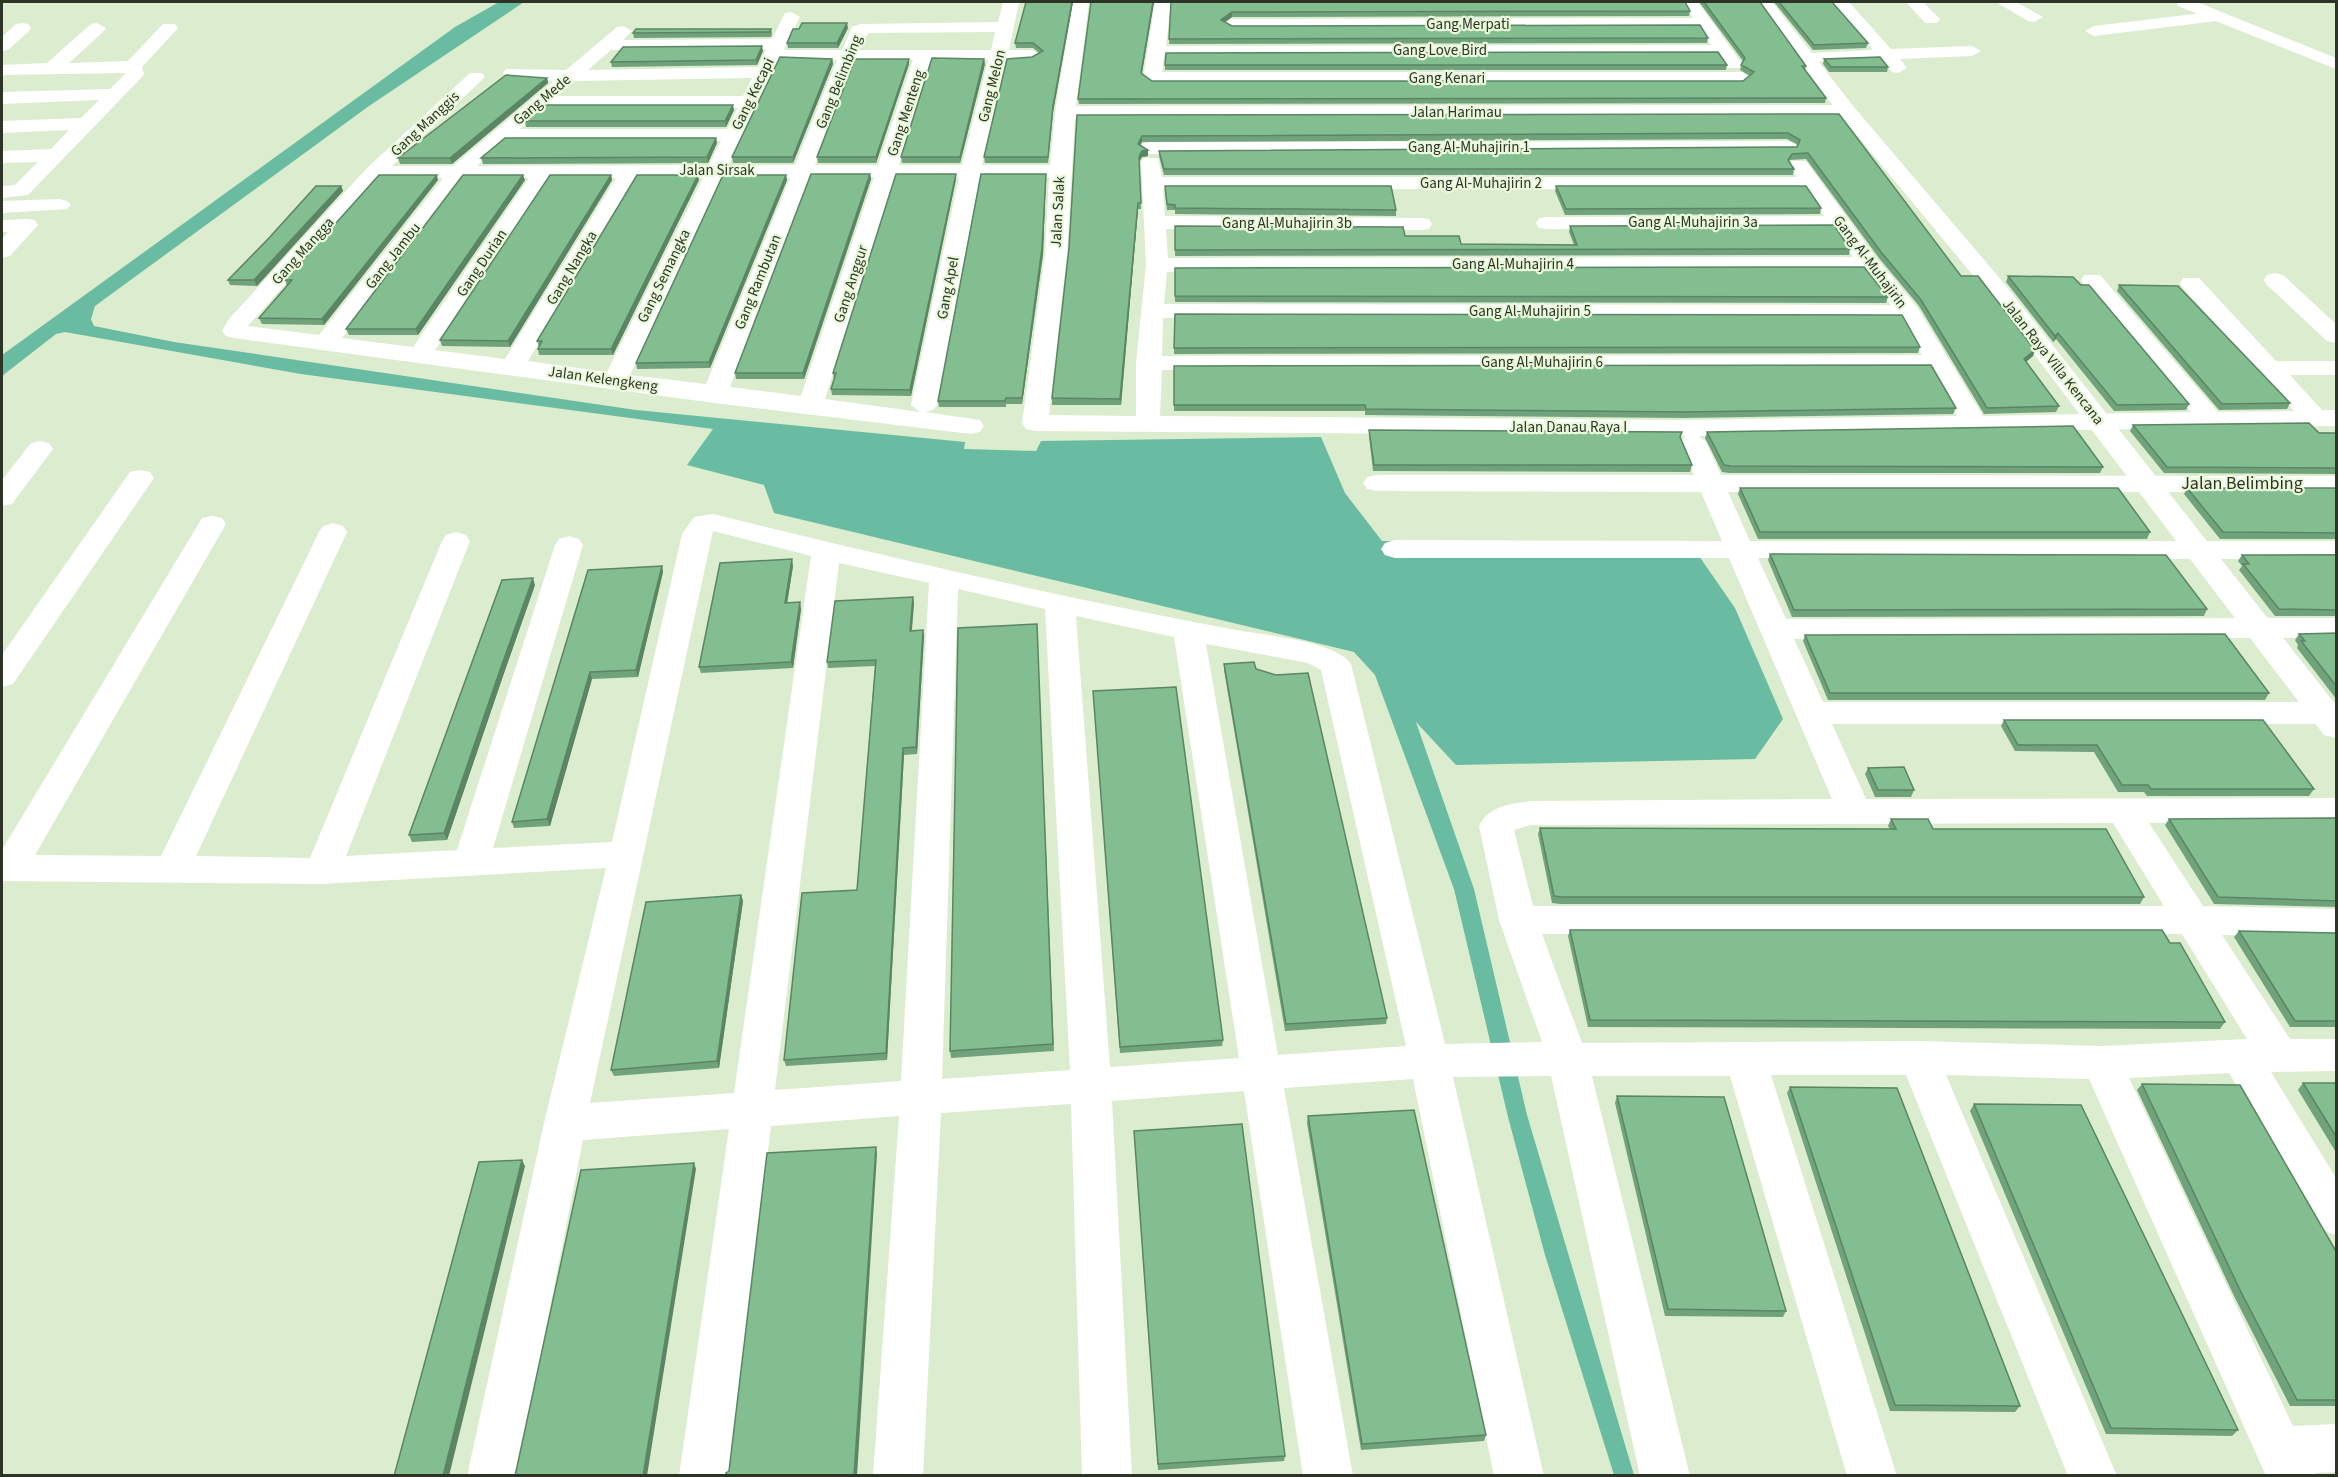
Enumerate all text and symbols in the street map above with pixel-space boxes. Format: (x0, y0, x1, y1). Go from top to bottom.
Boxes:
street label: Gang Merpati (1426, 14, 1510, 35)
street label: Gang Belimbing (811, 32, 868, 132)
street label: Gang Love Bird (1393, 40, 1487, 61)
street label: Gang Melon (973, 48, 1011, 124)
street label: Gang Kecapi (726, 54, 780, 134)
street label: Gang Menteng (882, 66, 930, 159)
street label: Gang Kenari (1409, 68, 1485, 89)
street label: Gang Mede (509, 70, 575, 130)
street label: Gang Manggis (386, 87, 464, 161)
street label: Jalan Harimau (1410, 102, 1502, 123)
street label: Gang Al-Muhajirin 1 (1408, 137, 1530, 158)
street label: Jalan Sirsak (679, 160, 755, 181)
street label: Gang Al-Muhajirin 2 (1420, 173, 1542, 194)
street label: Jalan Salak (1046, 175, 1070, 248)
street label: Gang Al-Muhajirin (1828, 211, 1912, 313)
street label: Gang Al-Muhajirin 3a (1628, 212, 1758, 233)
street label: Gang Mangga (267, 213, 339, 289)
street label: Gang Al-Muhajirin 3b (1222, 213, 1352, 234)
street label: Gang Jambu (360, 218, 426, 294)
street label: Gang Durian (452, 225, 512, 301)
street label: Gang Semangka (632, 226, 696, 326)
street label: Gang Nangka (542, 227, 602, 309)
street label: Gang Rambutan (729, 231, 787, 333)
street label: Gang Anggur (829, 242, 874, 325)
street label: Gang Al-Muhajirin 4 (1452, 254, 1575, 275)
street label: Gang Apel (932, 255, 964, 321)
street label: Jalan Raya Villa Kencana (1997, 295, 2109, 429)
street label: Gang Al-Muhajirin 5 (1469, 301, 1591, 322)
street label: Gang Al-Muhajirin 6 (1481, 352, 1603, 373)
street label: Jalan Kelengkeng (547, 361, 660, 397)
street label: Jalan Danau Raya I (1509, 417, 1627, 438)
street label: Jalan Belimbing (2181, 471, 2303, 496)

